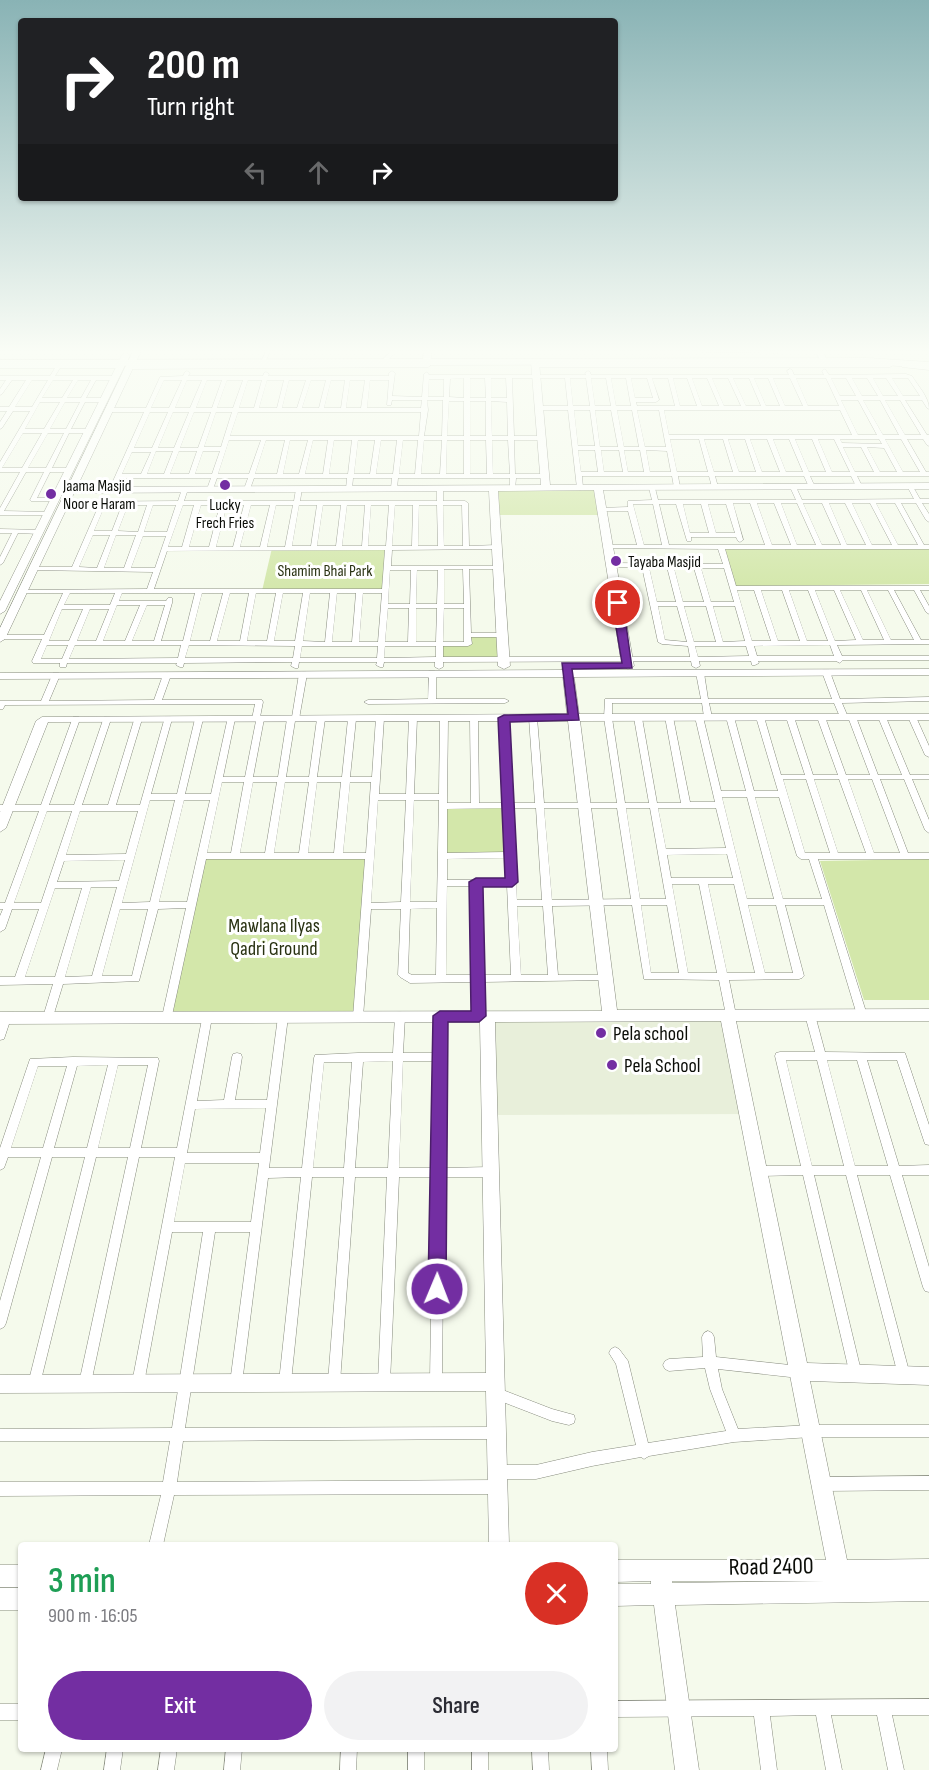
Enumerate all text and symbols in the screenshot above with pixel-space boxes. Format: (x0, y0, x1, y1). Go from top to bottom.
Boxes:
text: 200 m (147, 40, 240, 91)
icon: right (48, 42, 126, 120)
text: Turn right (147, 91, 234, 123)
icon: left (239, 156, 272, 189)
icon: ahead (302, 156, 335, 189)
icon: right (365, 156, 398, 189)
place label: Jaama Masjid Noor e Haram (62, 477, 136, 514)
marker: Lucky Frech Fries (218, 478, 232, 492)
marker: Jaama Masjid Noor e Haram (44, 487, 58, 501)
place label: Lucky Frech Fries (196, 496, 254, 533)
place label: Tayaba Masjid (628, 553, 701, 572)
marker: Tayaba Masjid (609, 554, 623, 568)
park label: Shamim Bhai Park (278, 562, 372, 581)
pin (592, 577, 643, 628)
icon: arrive (601, 586, 634, 619)
park label: Mawlana Ilyas Qadri Ground (228, 914, 320, 961)
place label: Pela school (613, 1022, 688, 1046)
marker: Pela school (594, 1026, 608, 1040)
place label: Pela School (624, 1054, 701, 1078)
marker: Pela School (605, 1058, 619, 1072)
position arrow (405, 1257, 469, 1321)
street label: Road 2400 (728, 1551, 814, 1582)
text: 3 min (48, 1560, 116, 1603)
button: close (525, 1562, 588, 1625)
text: 900 m · 16:05 (48, 1604, 138, 1628)
button: Exit (48, 1671, 312, 1740)
button: Share (324, 1671, 588, 1740)

